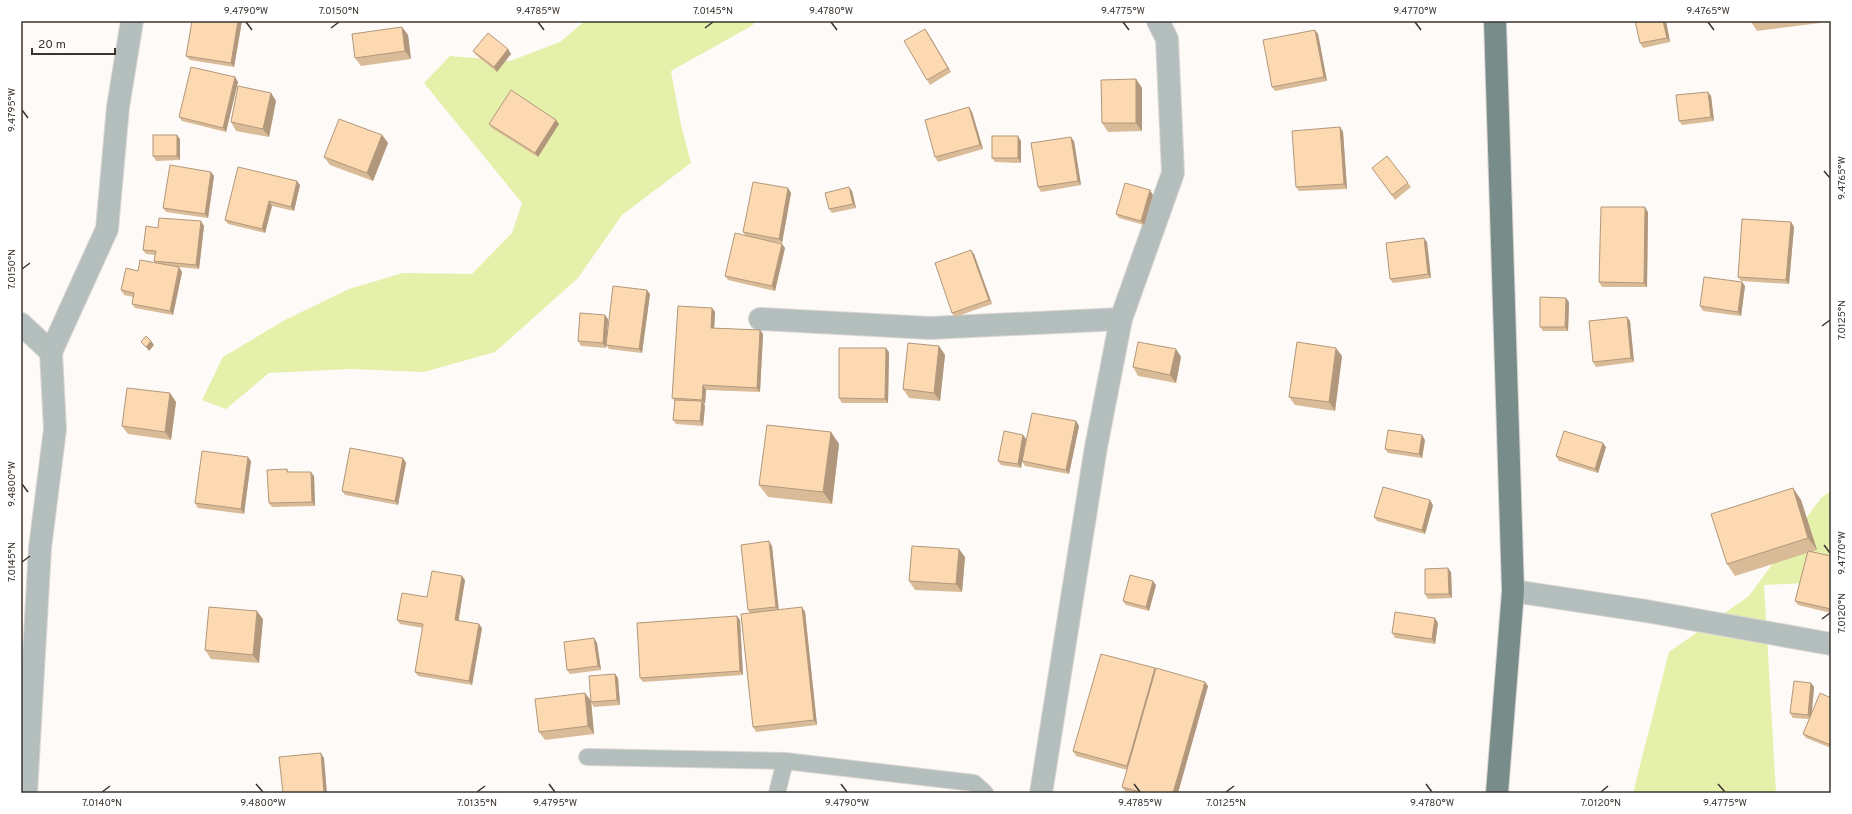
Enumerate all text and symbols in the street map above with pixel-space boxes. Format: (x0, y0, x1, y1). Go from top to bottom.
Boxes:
text: 9.4790°W (224, 5, 268, 18)
text: 7.0150°N (319, 5, 359, 18)
text: 9.4785°W (516, 5, 560, 18)
text: 7.0145°N (693, 5, 733, 18)
text: 9.4780°W (809, 5, 853, 18)
text: 9.4775°W (1101, 5, 1145, 18)
text: 9.4770°W (1393, 5, 1437, 18)
text: 9.4765°W (1686, 5, 1730, 18)
scale bar (32, 30, 115, 56)
text: 20 m (38, 37, 66, 53)
text: 9.4795°W (6, 88, 19, 132)
text: 9.4765°W (1836, 156, 1849, 200)
text: 7.0150°N (6, 249, 19, 289)
text: 7.0125°N (1836, 300, 1849, 340)
text: 9.4800°W (6, 461, 19, 507)
text: 9.4770°W (1836, 531, 1849, 575)
text: 7.0145°N (6, 542, 19, 582)
text: 7.0120°N (1836, 593, 1849, 633)
text: 7.0140°N (82, 797, 122, 810)
text: 9.4800°W (240, 797, 286, 810)
text: 7.0135°N (457, 797, 497, 810)
text: 9.4795°W (533, 797, 577, 810)
text: 9.4790°W (825, 797, 869, 810)
text: 9.4785°W (1118, 797, 1162, 810)
text: 7.0125°N (1206, 797, 1246, 810)
text: 9.4780°W (1410, 797, 1454, 810)
text: 7.0120°N (1581, 797, 1621, 810)
text: 9.4775°W (1703, 797, 1747, 810)

